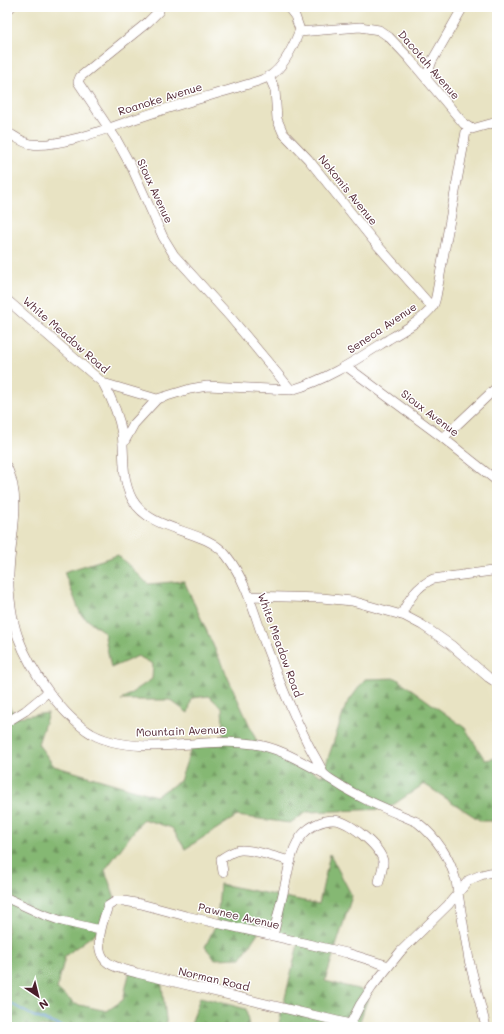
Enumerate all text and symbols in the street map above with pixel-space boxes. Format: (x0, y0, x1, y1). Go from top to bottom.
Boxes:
street label: Dacotah Avenue (395, 27, 464, 103)
street label: Roanoke Avenue (116, 79, 204, 118)
street label: Nokomis Avenue (315, 152, 381, 228)
street label: Sioux Avenue (134, 156, 177, 226)
street label: White Meadow Road (20, 293, 113, 376)
street label: Seneca Avenue (344, 299, 420, 356)
street label: Sioux Avenue (398, 386, 463, 440)
street label: White Meadow Road (255, 591, 306, 699)
street label: Mountain Avenue (136, 721, 226, 740)
street label: Pawnee Avenue (197, 899, 282, 932)
street label: Norman Road (177, 963, 251, 994)
north arrow (18, 976, 58, 1016)
text: N (36, 996, 52, 1013)

